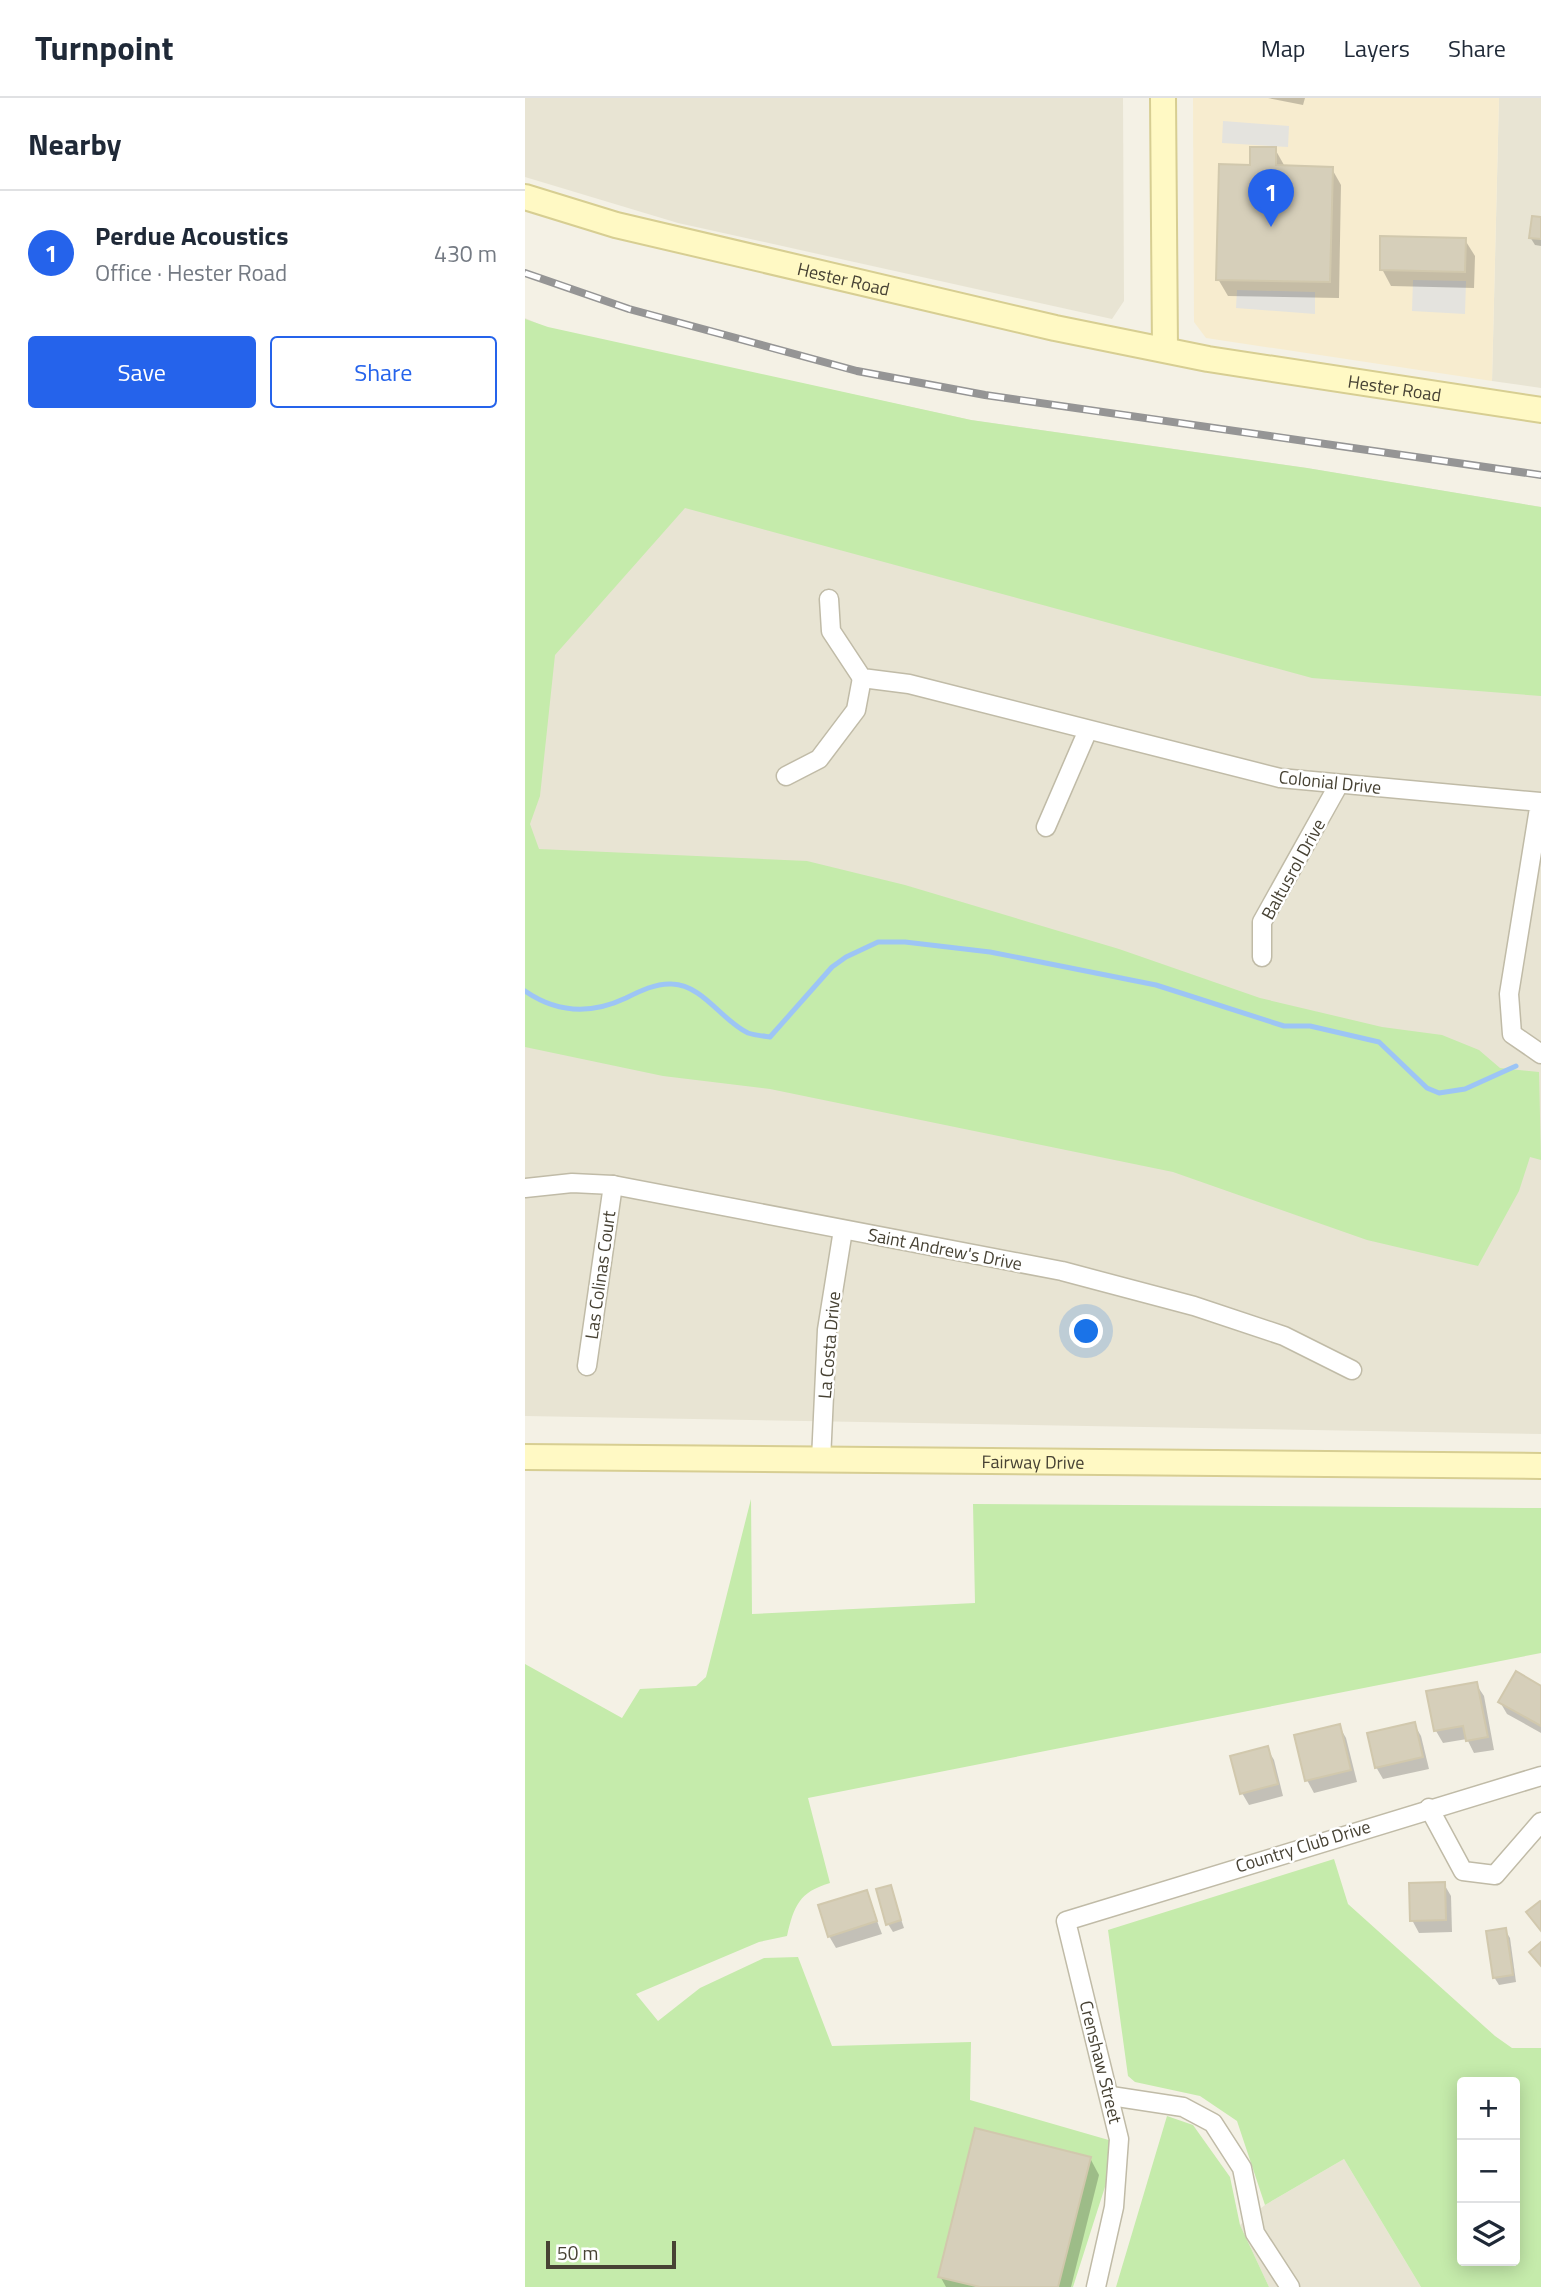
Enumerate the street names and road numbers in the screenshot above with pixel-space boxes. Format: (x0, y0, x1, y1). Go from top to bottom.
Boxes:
street label: Hester Road (795, 255, 893, 302)
street label: Hester Road (1346, 367, 1443, 408)
street label: Colonial Drive (1277, 763, 1383, 801)
street label: Baltusrol Drive (1254, 814, 1332, 924)
street label: Las Colinas Court (578, 1208, 622, 1341)
street label: Saint Andrew's Drive (866, 1221, 1024, 1277)
street label: La Costa Drive (811, 1290, 847, 1400)
street label: Fairway Drive (981, 1448, 1084, 1475)
street label: Country Club Drive (1232, 1813, 1374, 1879)
street label: Crenshaw Street (1073, 1998, 1129, 2127)

